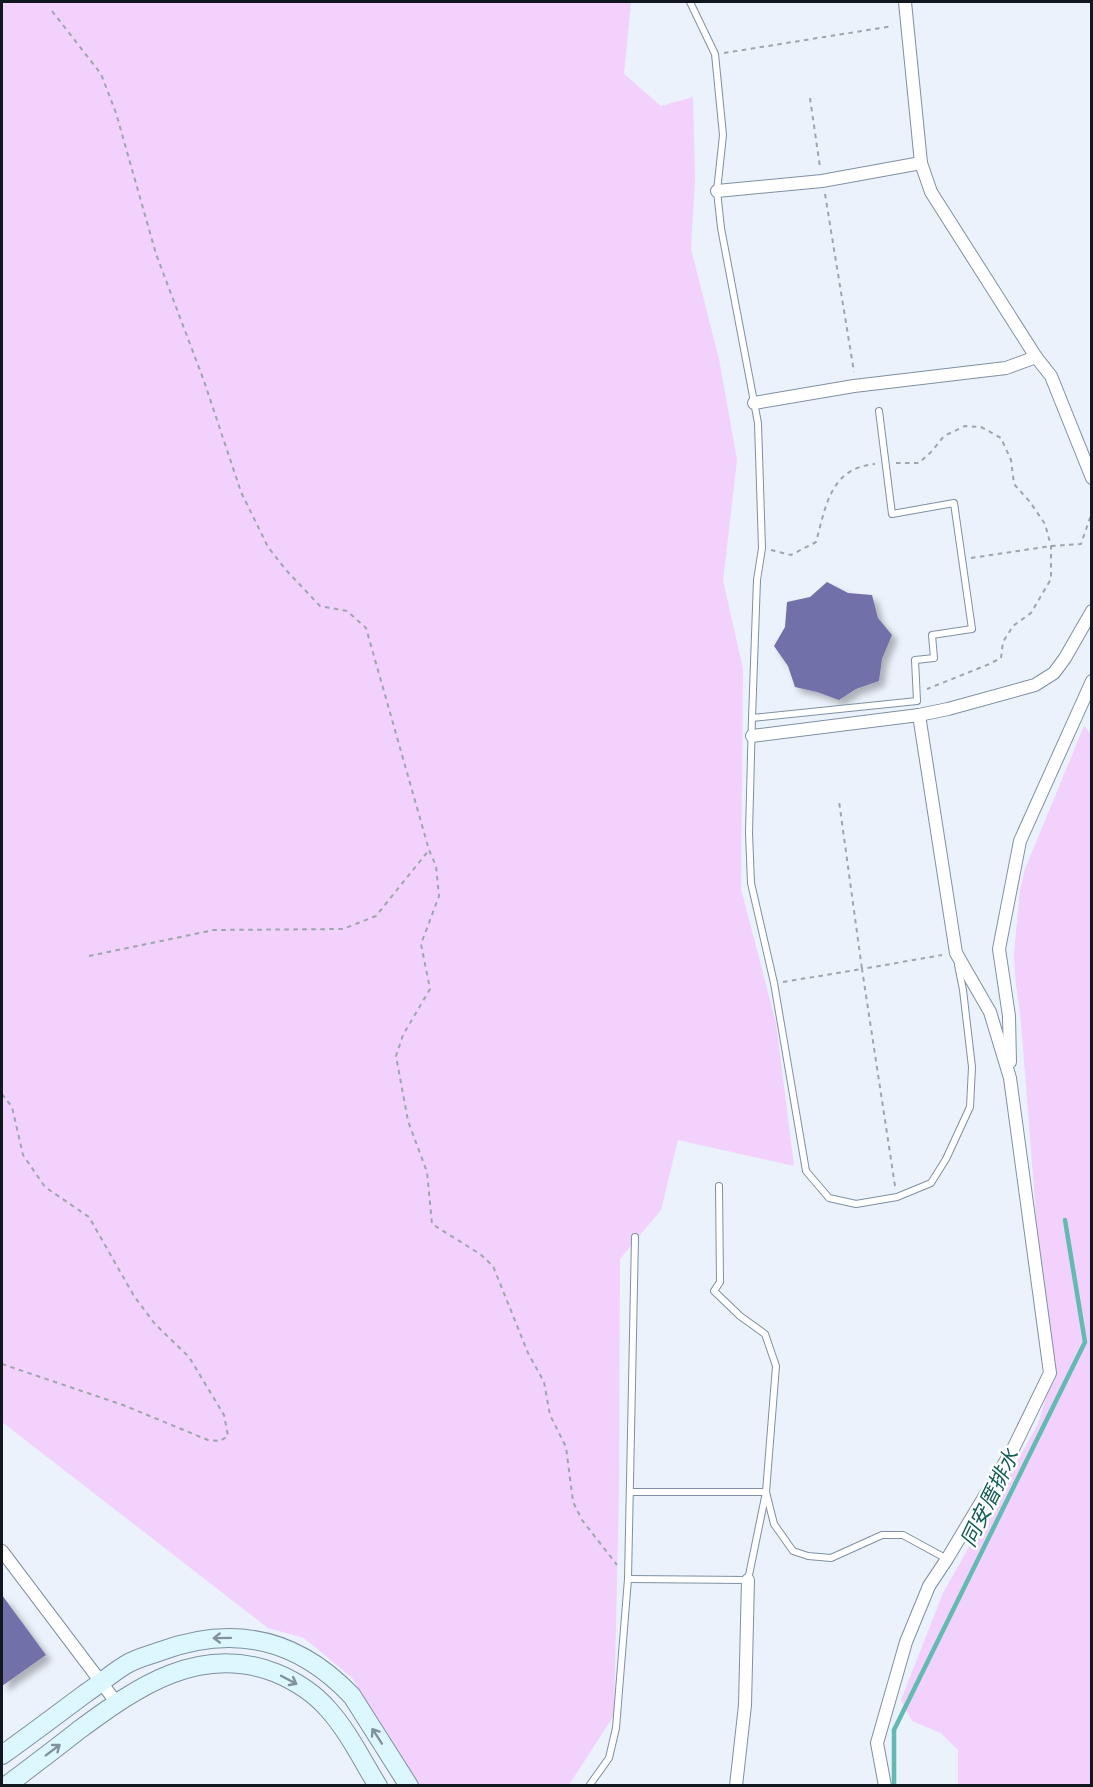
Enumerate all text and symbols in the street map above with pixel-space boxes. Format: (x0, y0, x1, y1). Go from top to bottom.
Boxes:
water label: 同安厝排水 (954, 1443, 1025, 1551)
one-way arrow (212, 1632, 232, 1644)
one-way arrow (280, 1674, 298, 1686)
one-way arrow (371, 1728, 383, 1745)
one-way arrow (44, 1744, 60, 1757)

